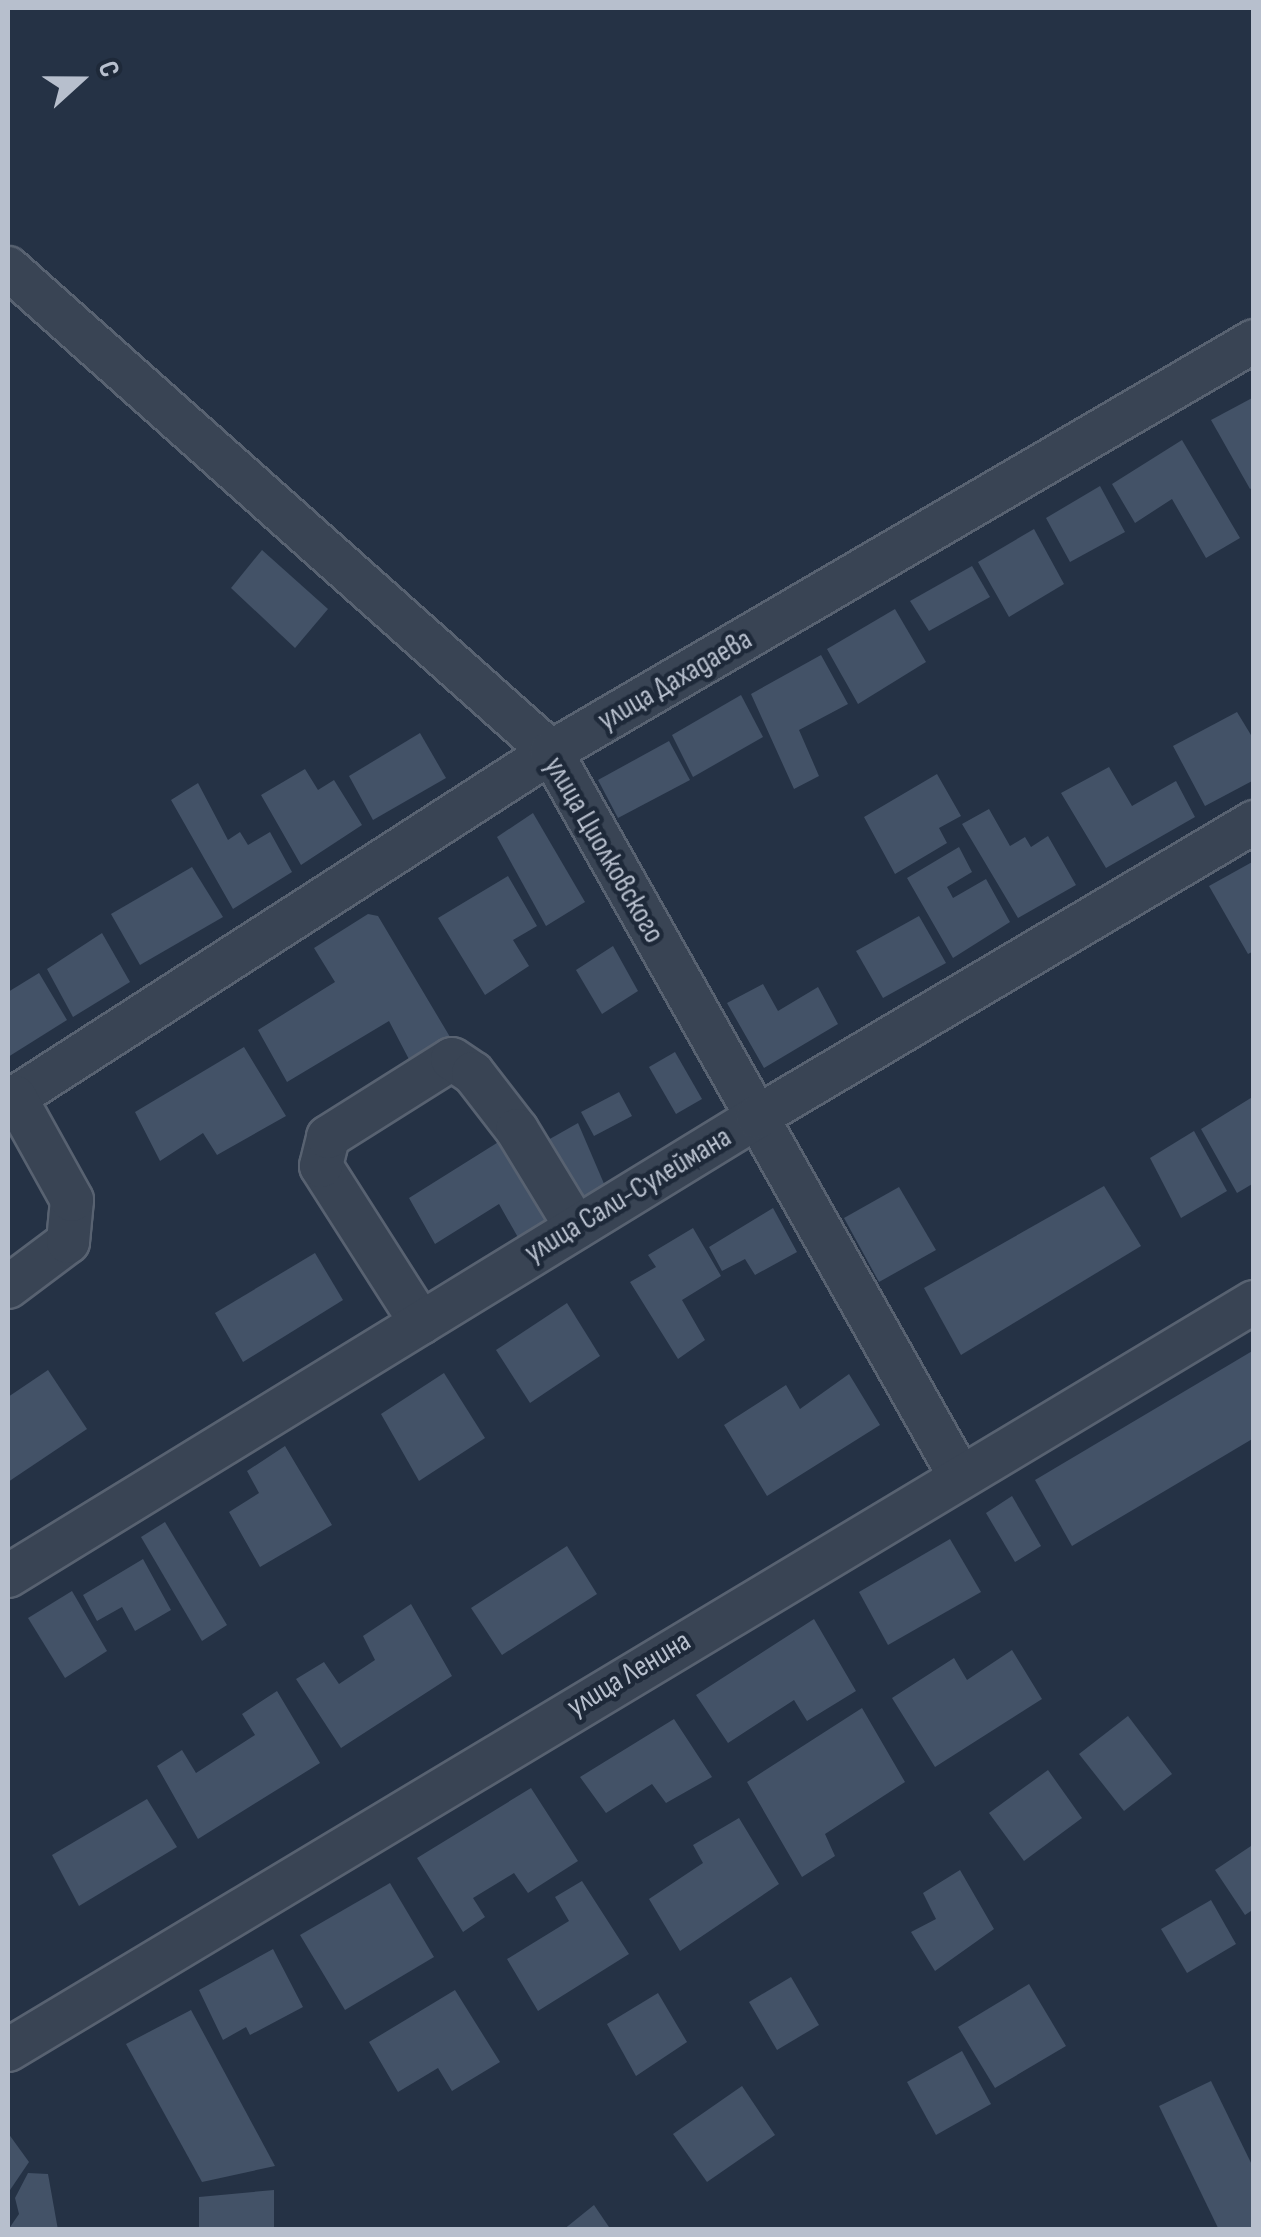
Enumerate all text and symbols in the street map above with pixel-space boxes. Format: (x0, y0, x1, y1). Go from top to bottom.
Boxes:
north arrow (30, 30, 130, 130)
text: С (90, 56, 126, 82)
street label: улица Дахадаева (592, 621, 758, 739)
street label: улица Циолковского (536, 751, 672, 949)
street label: улица Сали-Сулеймана (518, 1119, 738, 1271)
street label: улица Ленина (561, 1623, 697, 1725)

